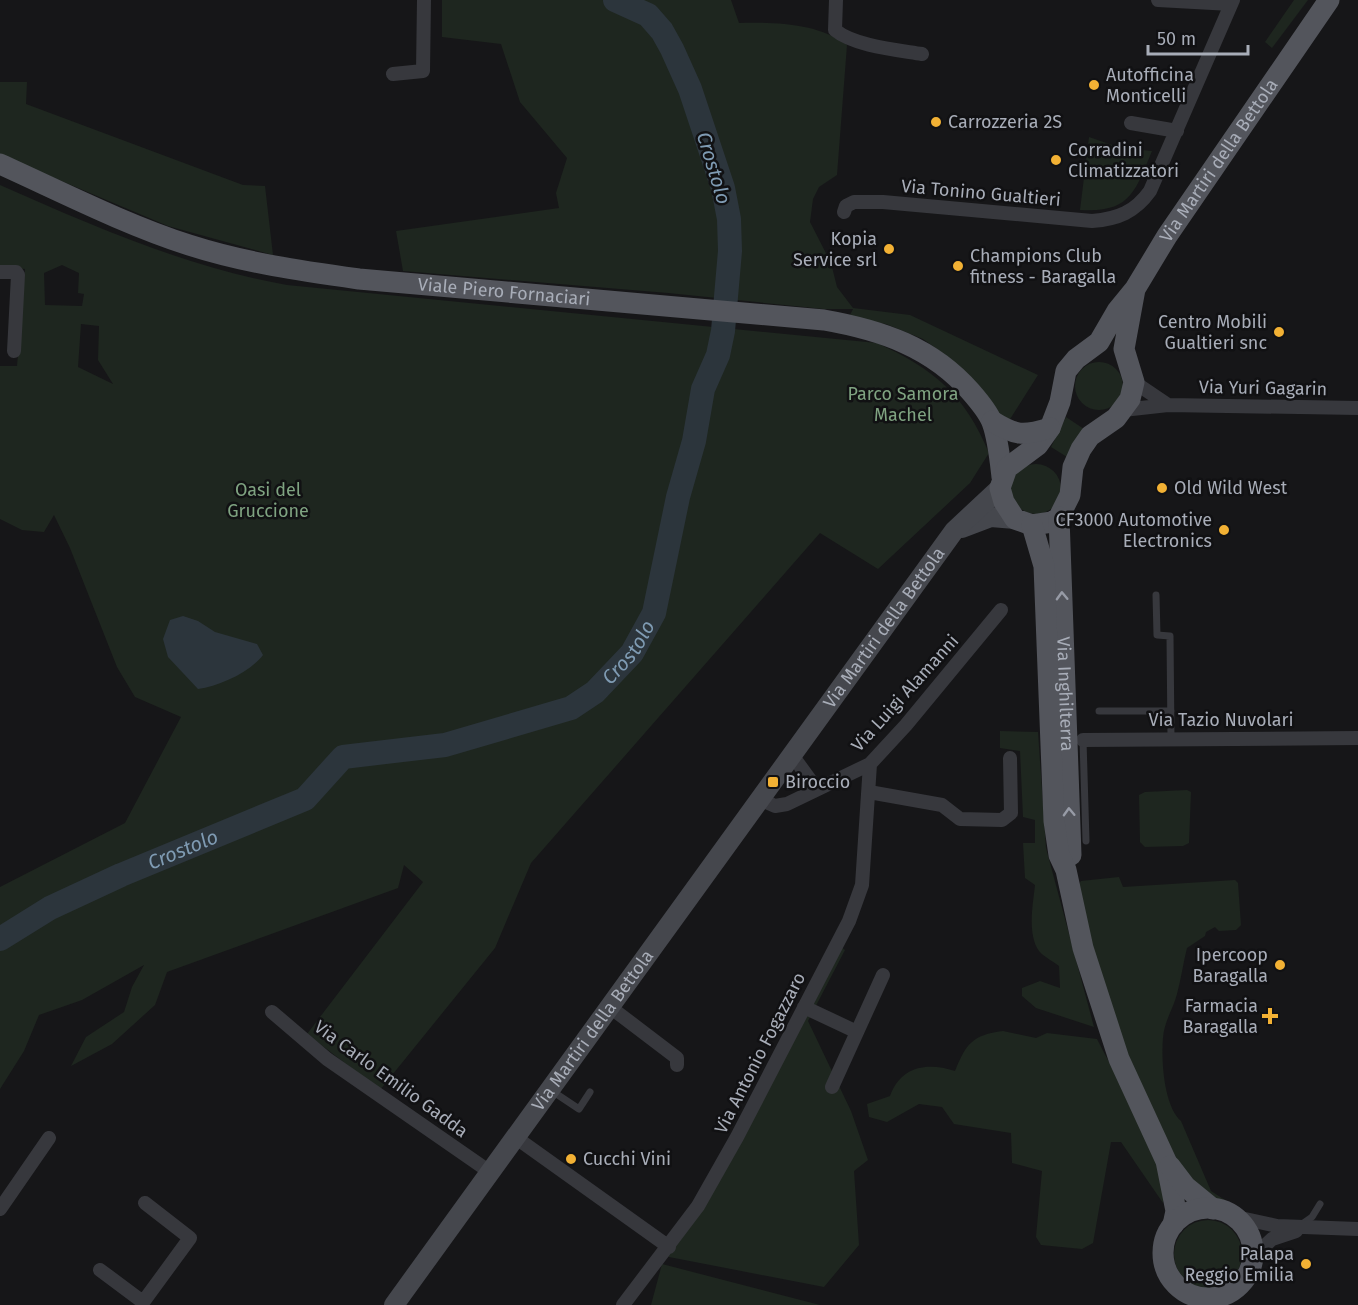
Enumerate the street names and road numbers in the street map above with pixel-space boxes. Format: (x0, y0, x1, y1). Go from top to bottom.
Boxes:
street label: Via Martiri della Bettola (1155, 75, 1283, 246)
street label: Via Tonino Gualtieri (900, 175, 1062, 211)
street label: Viale Piero Fornaciari (417, 273, 591, 310)
street label: Via Yuri Gagarin (1199, 376, 1327, 400)
street label: Via Martiri della Bettola (818, 543, 950, 713)
street label: Via Luigi Alamanni (847, 630, 963, 756)
street label: Via Inghilterra (1052, 636, 1078, 752)
street label: Via Tazio Nuvolari (1148, 709, 1294, 731)
street label: Via Martiri della Bettola (527, 946, 658, 1115)
street label: Via Antonio Fogazzaro (710, 969, 810, 1137)
street label: Via Carlo Emilio Gadda (310, 1016, 472, 1142)

